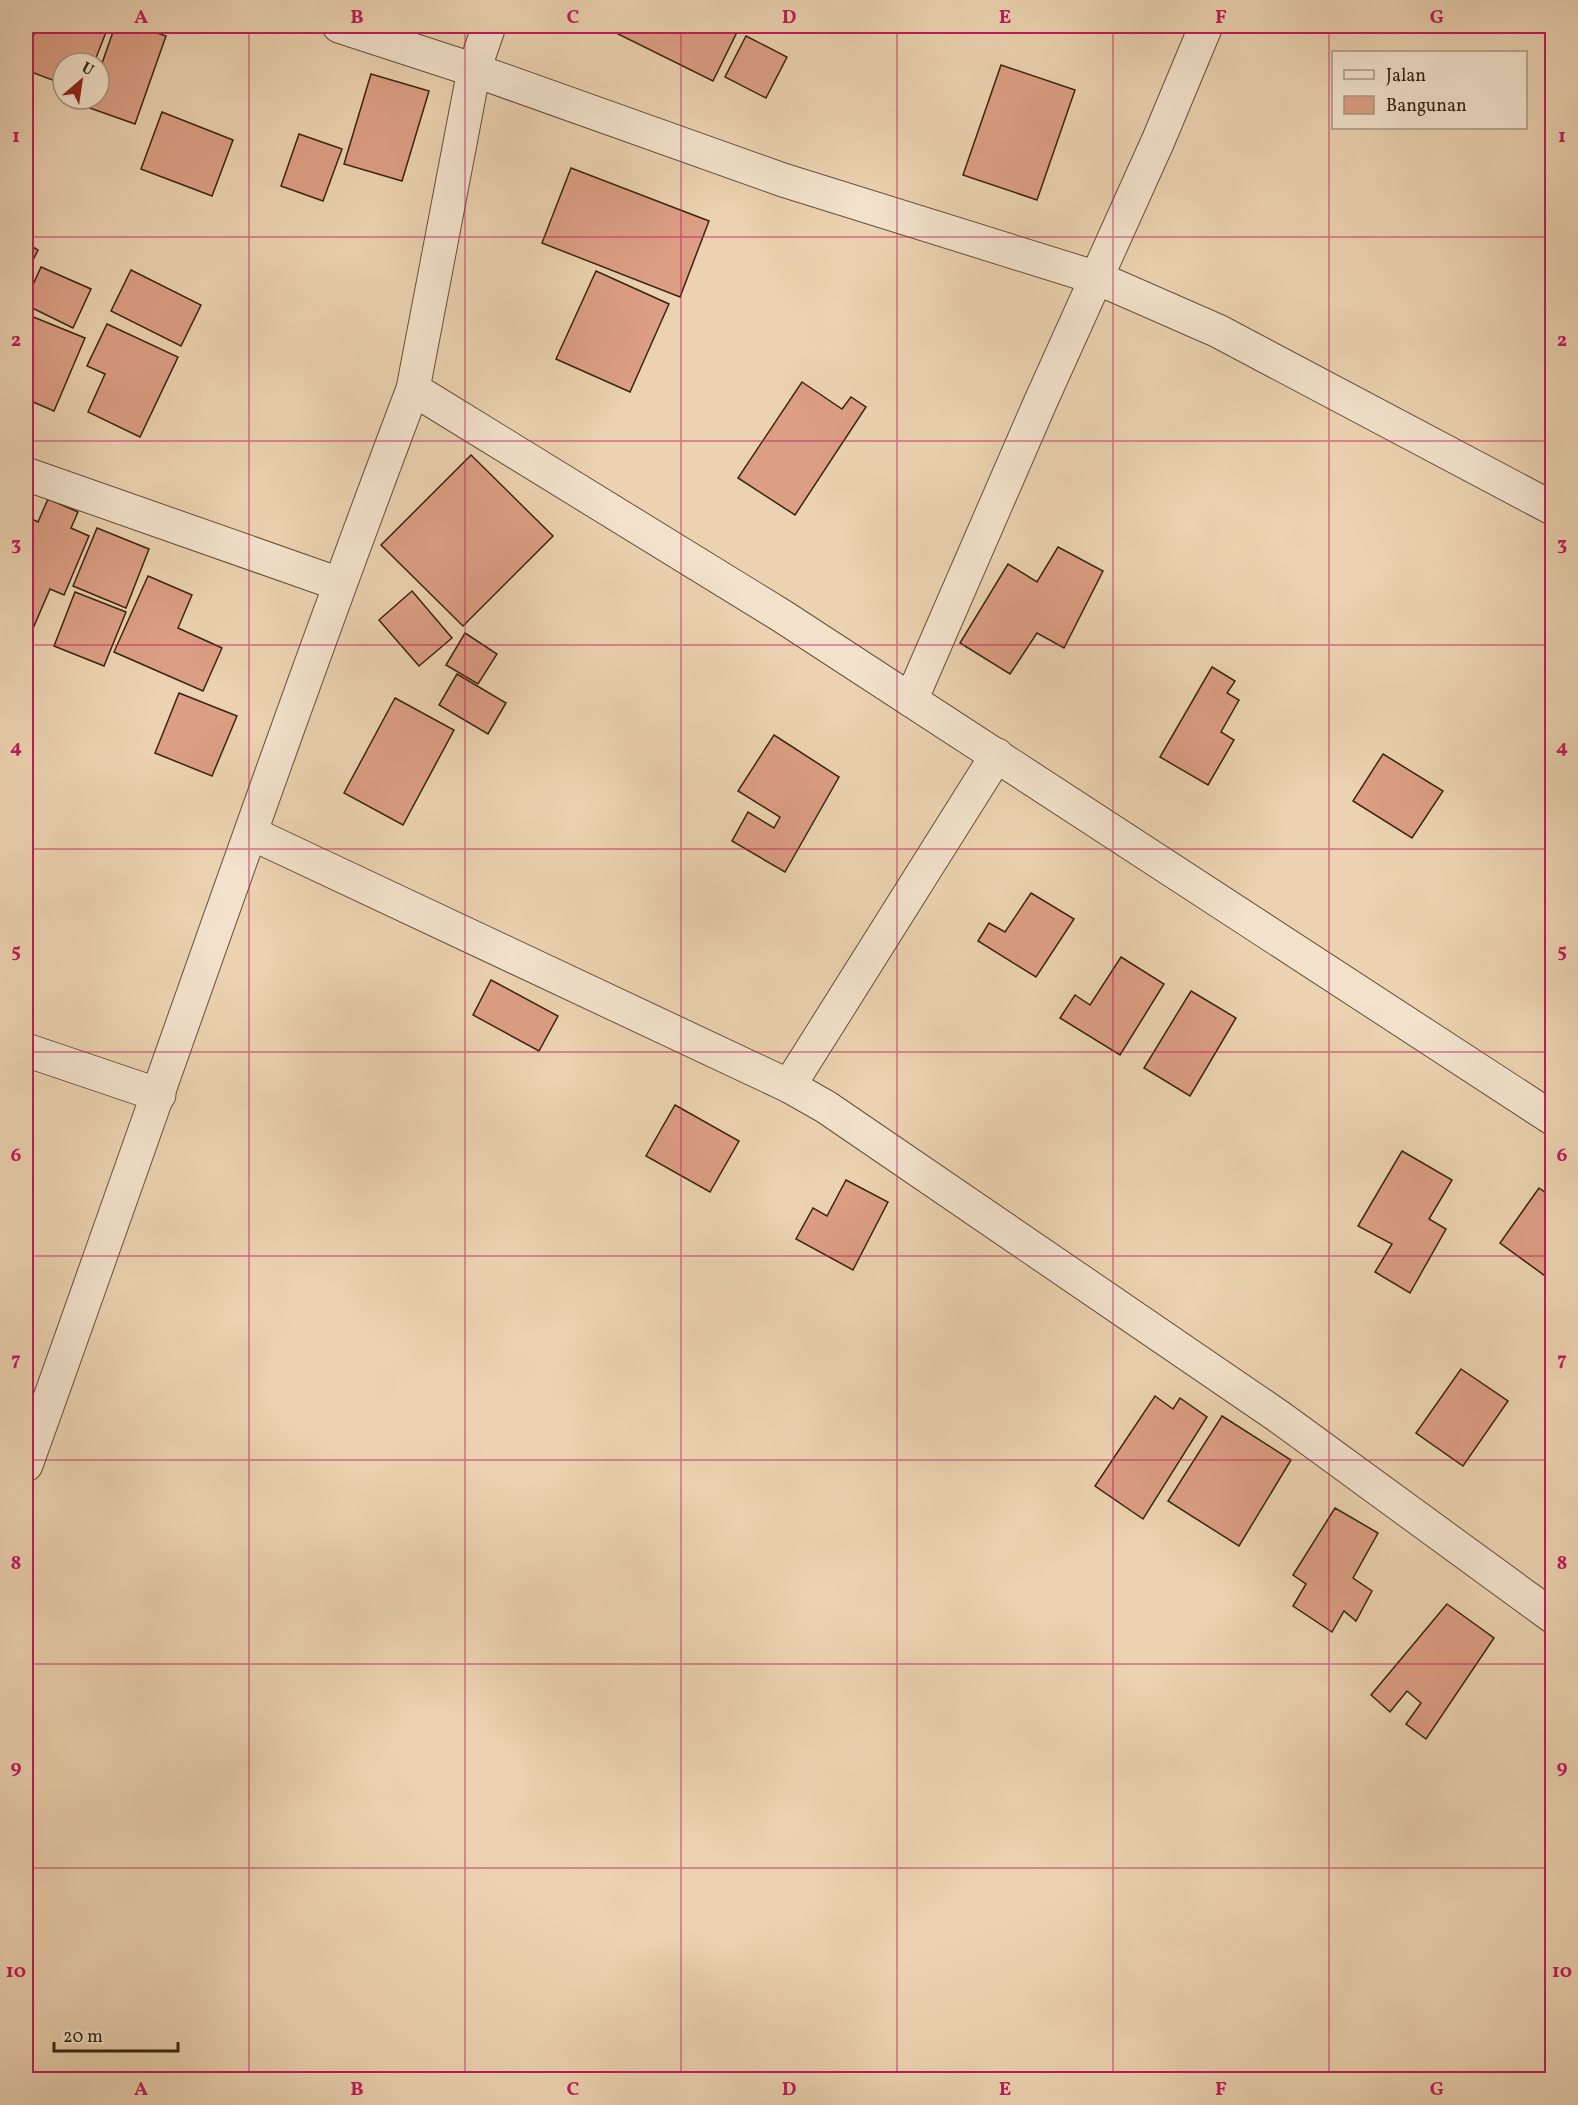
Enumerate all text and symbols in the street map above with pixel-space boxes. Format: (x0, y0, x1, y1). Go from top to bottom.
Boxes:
text: A (134, 4, 148, 32)
text: B (350, 4, 364, 32)
text: C (567, 4, 580, 32)
text: D (782, 4, 796, 32)
text: E (999, 4, 1011, 32)
text: F (1215, 4, 1227, 32)
text: G (1430, 4, 1444, 32)
north arrow (51, 51, 111, 111)
legend (1332, 51, 1527, 129)
text: U (77, 57, 97, 82)
text: Jalan (1386, 64, 1426, 89)
text: Bangunan (1386, 94, 1467, 119)
text: 1 (12, 123, 20, 151)
text: 1 (1558, 123, 1566, 151)
text: 2 (11, 327, 21, 355)
text: 2 (1557, 327, 1567, 355)
text: 3 (11, 531, 21, 559)
text: 3 (1557, 531, 1567, 559)
text: 4 (10, 734, 22, 762)
text: 4 (1556, 734, 1568, 762)
text: 5 (11, 938, 21, 966)
text: 5 (1557, 938, 1567, 966)
text: 6 (11, 1142, 22, 1170)
text: 6 (1557, 1142, 1568, 1170)
text: 7 (11, 1346, 21, 1374)
text: 7 (1557, 1346, 1567, 1374)
text: 8 (11, 1550, 21, 1578)
text: 8 (1557, 1550, 1567, 1578)
text: 9 (10, 1754, 22, 1782)
text: 9 (1556, 1754, 1568, 1782)
text: 10 (6, 1958, 26, 1986)
text: 10 (1552, 1958, 1572, 1986)
scale bar (54, 2015, 178, 2053)
text: 20 m (63, 2025, 103, 2050)
text: A (134, 2076, 148, 2104)
text: B (350, 2076, 364, 2104)
text: C (567, 2076, 580, 2104)
text: D (782, 2076, 796, 2104)
text: E (999, 2076, 1011, 2104)
text: F (1215, 2076, 1227, 2104)
text: G (1430, 2076, 1444, 2104)

